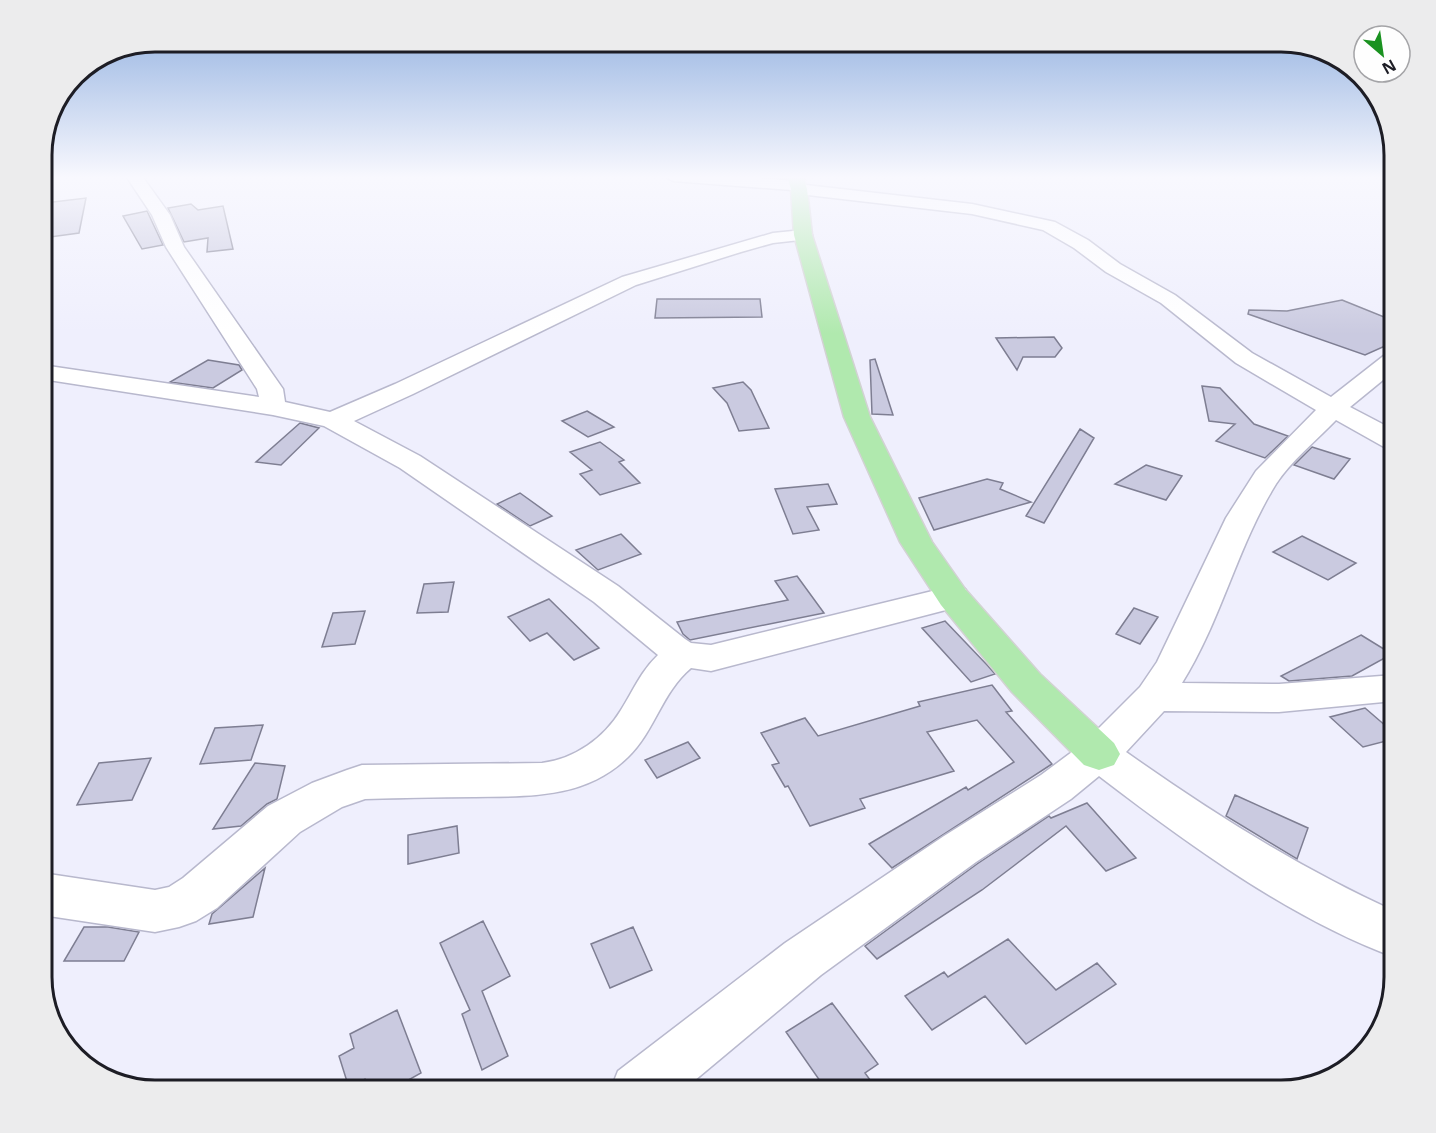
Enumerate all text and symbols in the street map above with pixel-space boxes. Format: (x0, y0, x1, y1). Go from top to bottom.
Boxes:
north arrow (1352, 24, 1412, 84)
text: N (1378, 54, 1400, 80)

